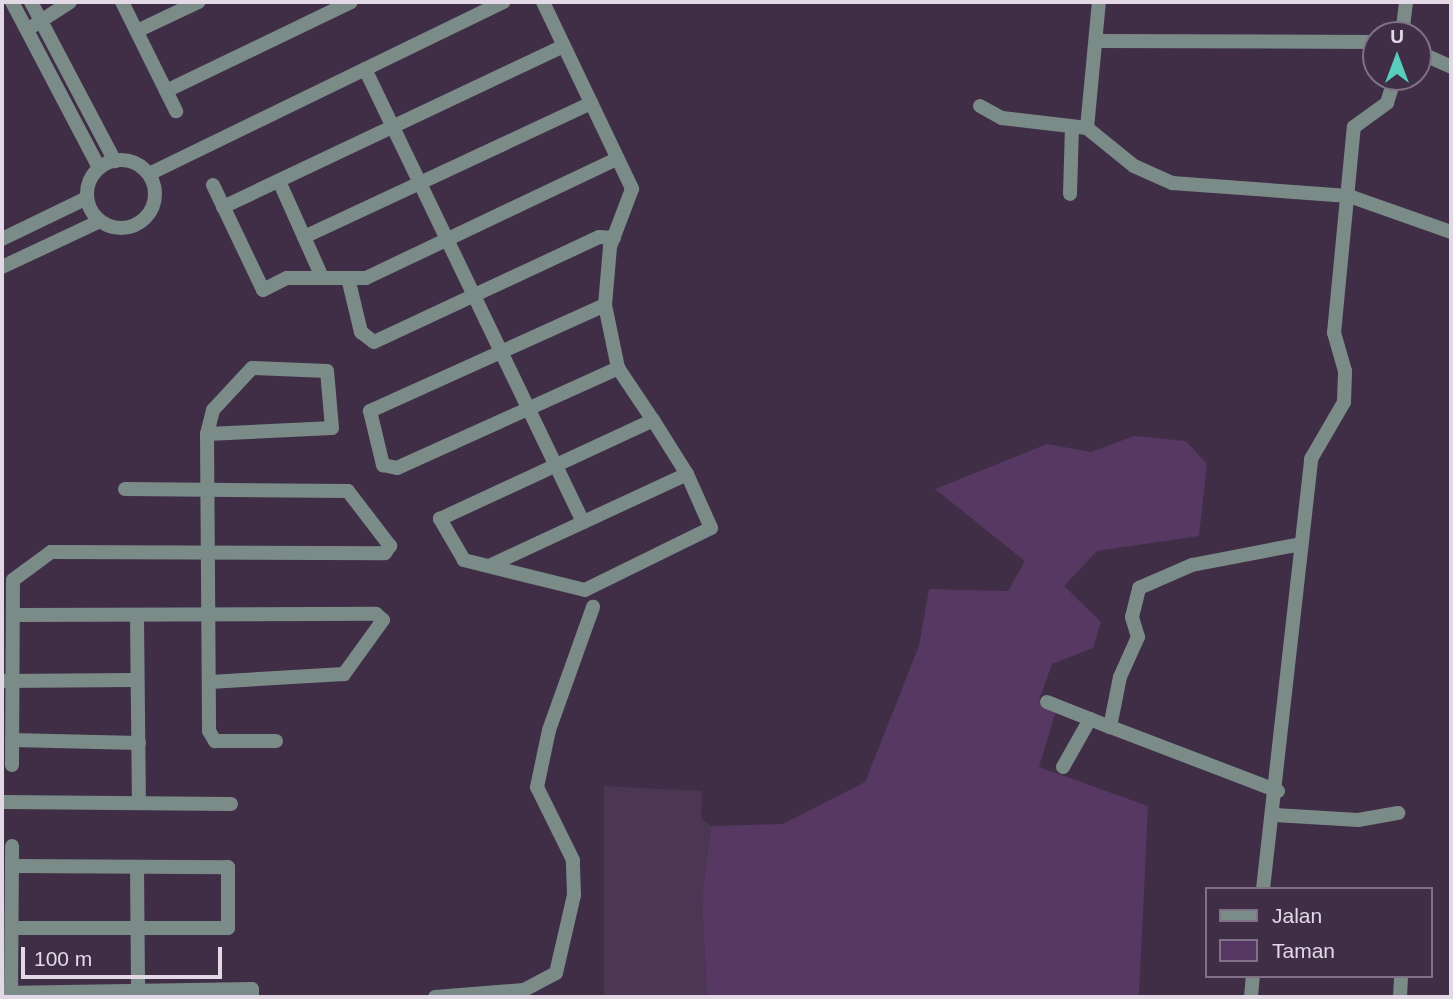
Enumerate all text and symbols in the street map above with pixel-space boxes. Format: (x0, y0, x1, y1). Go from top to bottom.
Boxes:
north arrow (1362, 21, 1432, 91)
text: U (1390, 26, 1404, 47)
legend (1204, 887, 1432, 978)
text: Jalan (1272, 904, 1322, 927)
scale bar (24, 932, 226, 976)
text: Taman (1272, 939, 1335, 962)
text: 100 m (34, 947, 92, 970)

